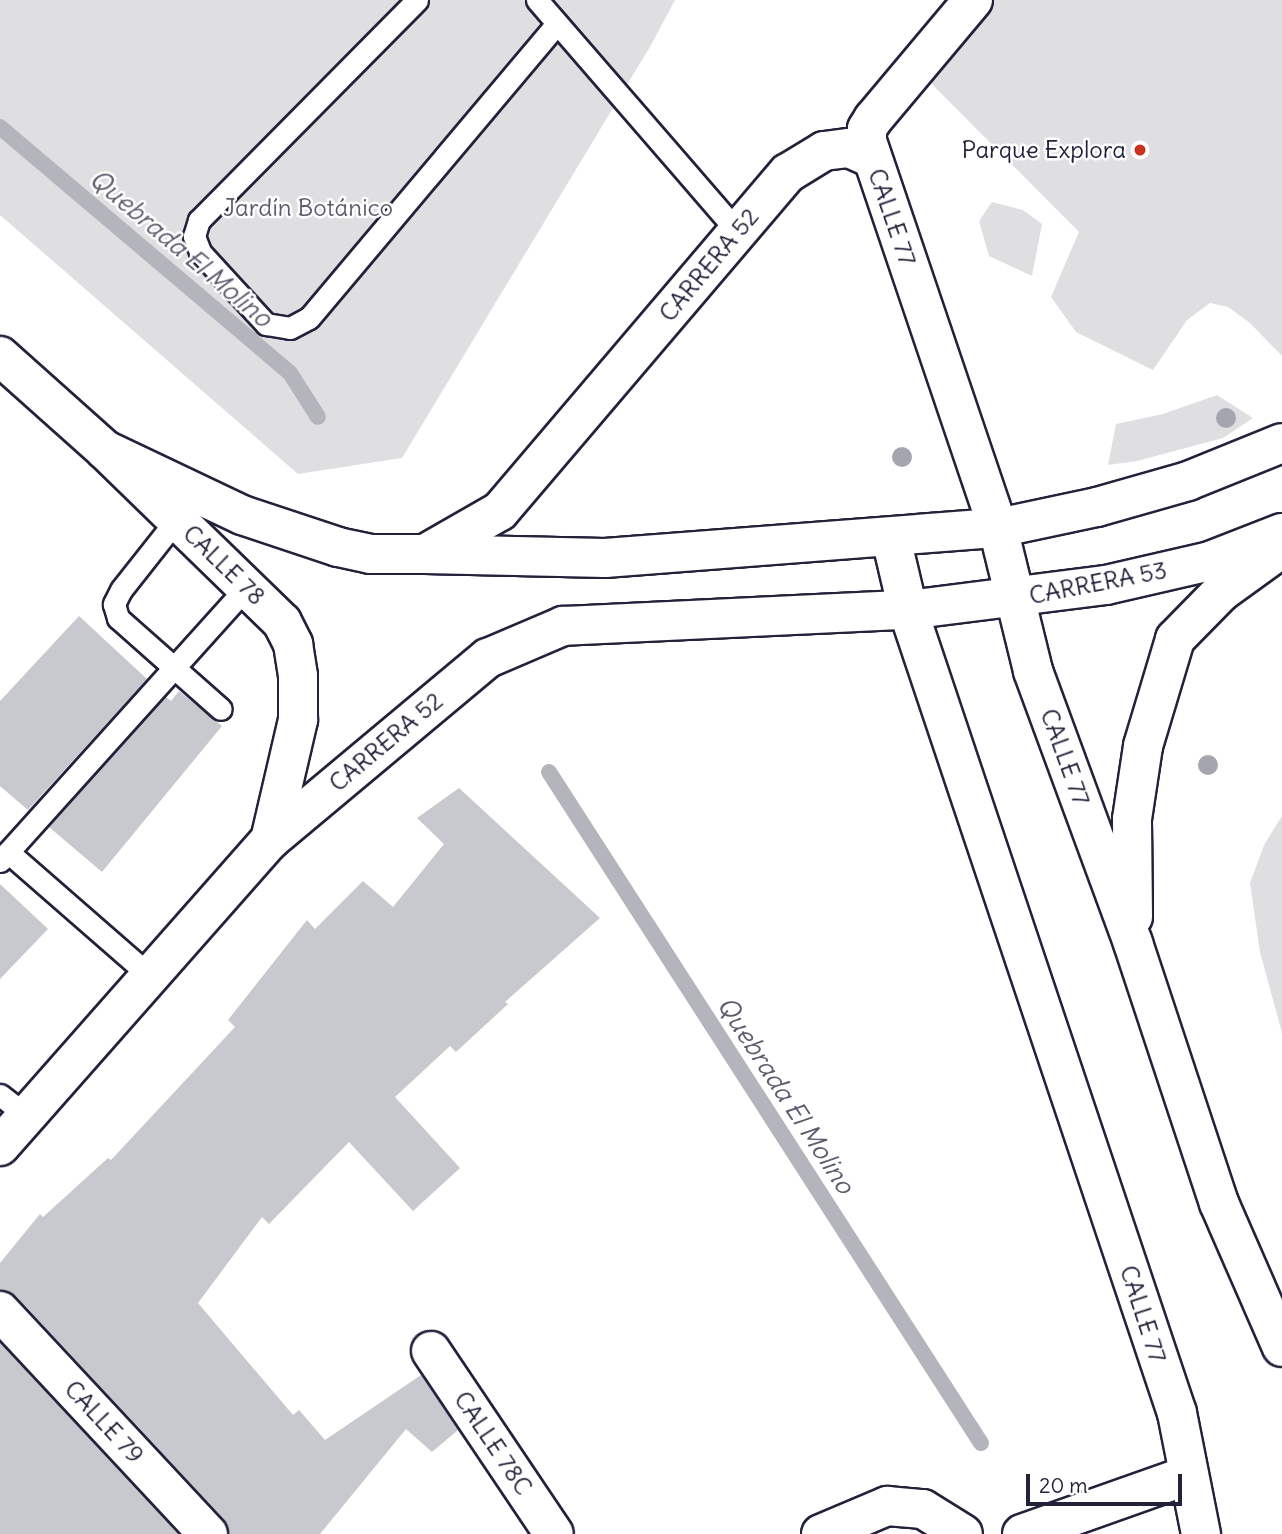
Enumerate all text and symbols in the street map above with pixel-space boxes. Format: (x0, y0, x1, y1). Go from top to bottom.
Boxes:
place label: Parque Explora (962, 136, 1126, 164)
marker: Parque Explora (1132, 142, 1148, 158)
water label: Quebrada El Molino (83, 163, 279, 333)
street label: CALLE 77 (862, 165, 922, 269)
park label: Jardín Botánico (223, 194, 393, 222)
street label: CARRERA 52 (653, 202, 765, 328)
street label: CALLE 78 (177, 519, 271, 611)
street label: CARRERA 53 (1027, 556, 1169, 610)
street label: CARRERA 52 (323, 686, 449, 798)
street label: CALLE 77 (1034, 705, 1096, 809)
water label: Quebrada El Molino (711, 991, 861, 1199)
street label: CALLE 77 (1114, 1262, 1172, 1366)
street label: CALLE 79 (58, 1375, 150, 1469)
street label: CALLE 78C (448, 1386, 538, 1500)
scale bar (1030, 1460, 1186, 1504)
text: 20 m (1039, 1472, 1088, 1499)

